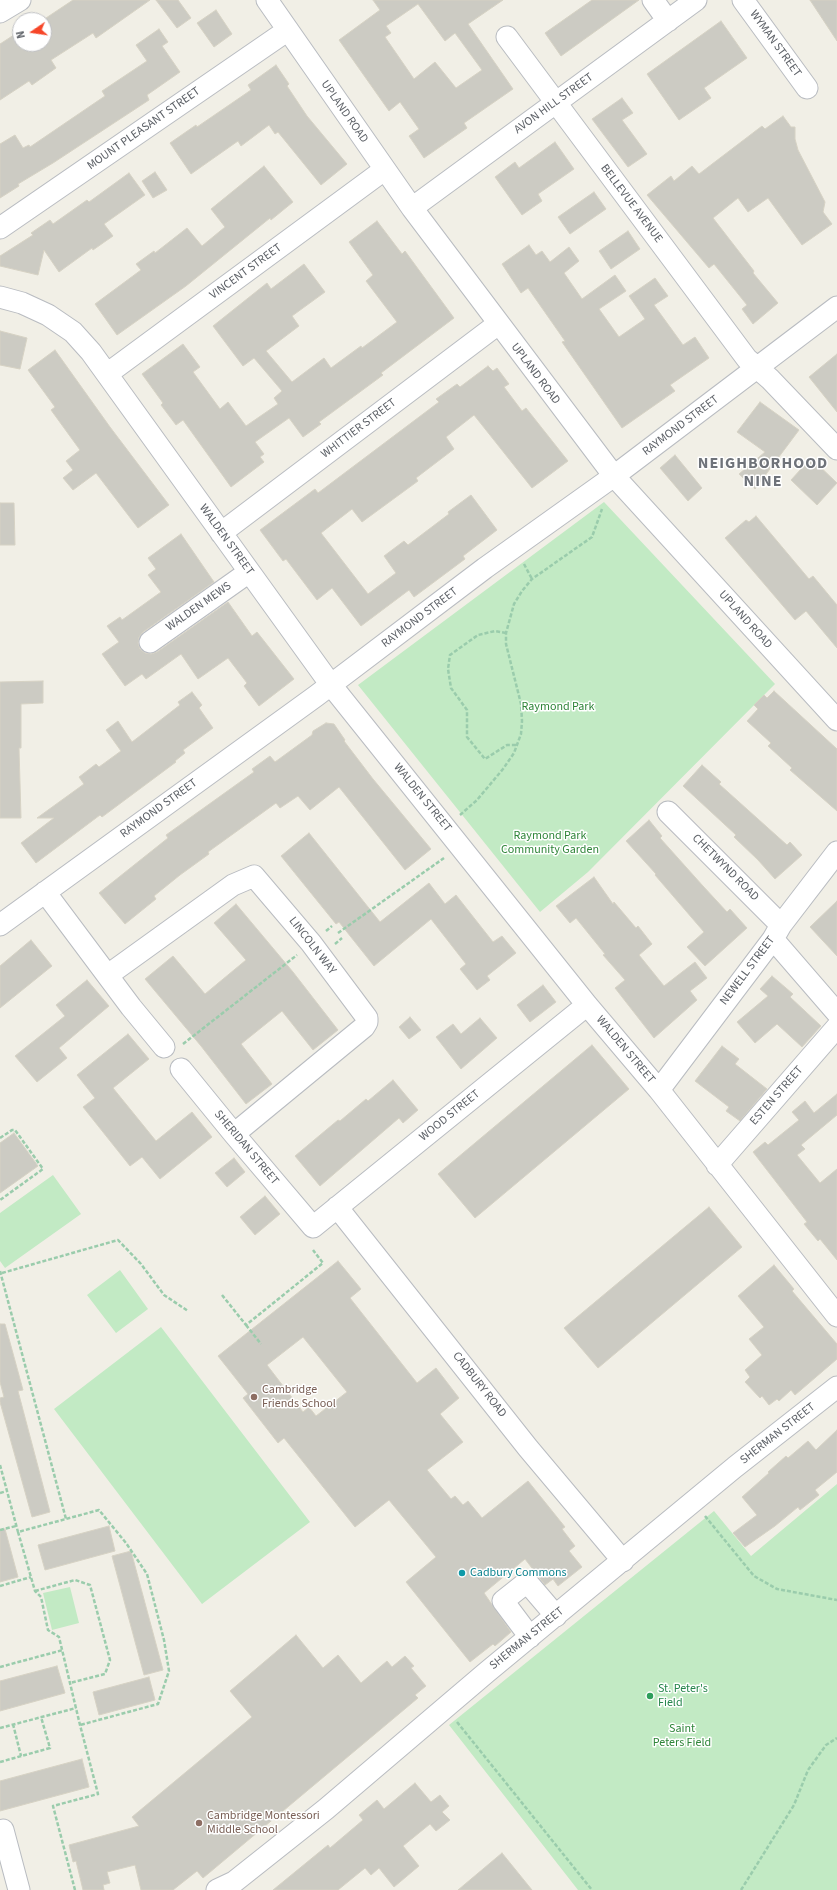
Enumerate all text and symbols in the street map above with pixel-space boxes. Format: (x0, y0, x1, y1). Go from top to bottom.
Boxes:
street label: WYMAN STREET (746, 8, 804, 80)
north arrow (12, 12, 52, 52)
text: N (13, 29, 29, 40)
street label: AVON HILL STREET (512, 71, 596, 137)
street label: UPLAND ROAD (317, 78, 371, 146)
street label: MOUNT PLEASANT STREET (85, 85, 203, 173)
street label: BELLEVUE AVENUE (597, 162, 665, 246)
street label: VINCENT STREET (207, 241, 285, 303)
street label: UPLAND ROAD (507, 341, 563, 407)
street label: RAYMOND STREET (640, 393, 722, 459)
street label: WHITTIER STREET (319, 396, 399, 462)
district label: NEIGHBORHOOD NINE (698, 454, 828, 492)
street label: WALDEN STREET (195, 502, 257, 578)
street label: WALDEN MEWS (164, 579, 234, 635)
street label: RAYMOND STREET (379, 585, 461, 651)
street label: UPLAND ROAD (715, 588, 775, 652)
park label: Raymond Park (522, 700, 594, 714)
street label: WALDEN STREET (390, 761, 454, 835)
street label: RAYMOND STREET (118, 776, 200, 842)
park label: Raymond Park Community Garden (501, 829, 599, 857)
street label: CHETWYND ROAD (689, 832, 761, 904)
street label: LINCOLN WAY (285, 914, 339, 978)
street label: NEWELL STREET (717, 934, 779, 1008)
street label: WALDEN STREET (592, 1013, 658, 1087)
street label: ESTEN STREET (747, 1063, 807, 1129)
street label: WOOD STREET (417, 1087, 483, 1145)
street label: SHERIDAN STREET (211, 1108, 281, 1188)
street label: CADBURY ROAD (449, 1349, 509, 1421)
place label: Cambridge Friends School (262, 1383, 336, 1411)
marker: Cambridge Friends School (249, 1392, 259, 1402)
street label: SHERMAN STREET (738, 1400, 818, 1468)
place label: Cadbury Commons (470, 1566, 567, 1580)
marker: Cadbury Commons (457, 1568, 467, 1578)
street label: SHERMAN STREET (487, 1605, 567, 1673)
place label: St. Peter's Field (658, 1682, 708, 1710)
marker: St. Peter's Field (645, 1691, 655, 1701)
park label: Saint Peters Field (653, 1722, 711, 1750)
place label: Cambridge Montessori Middle School (207, 1809, 320, 1837)
marker: Cambridge Montessori Middle School (194, 1818, 204, 1828)

